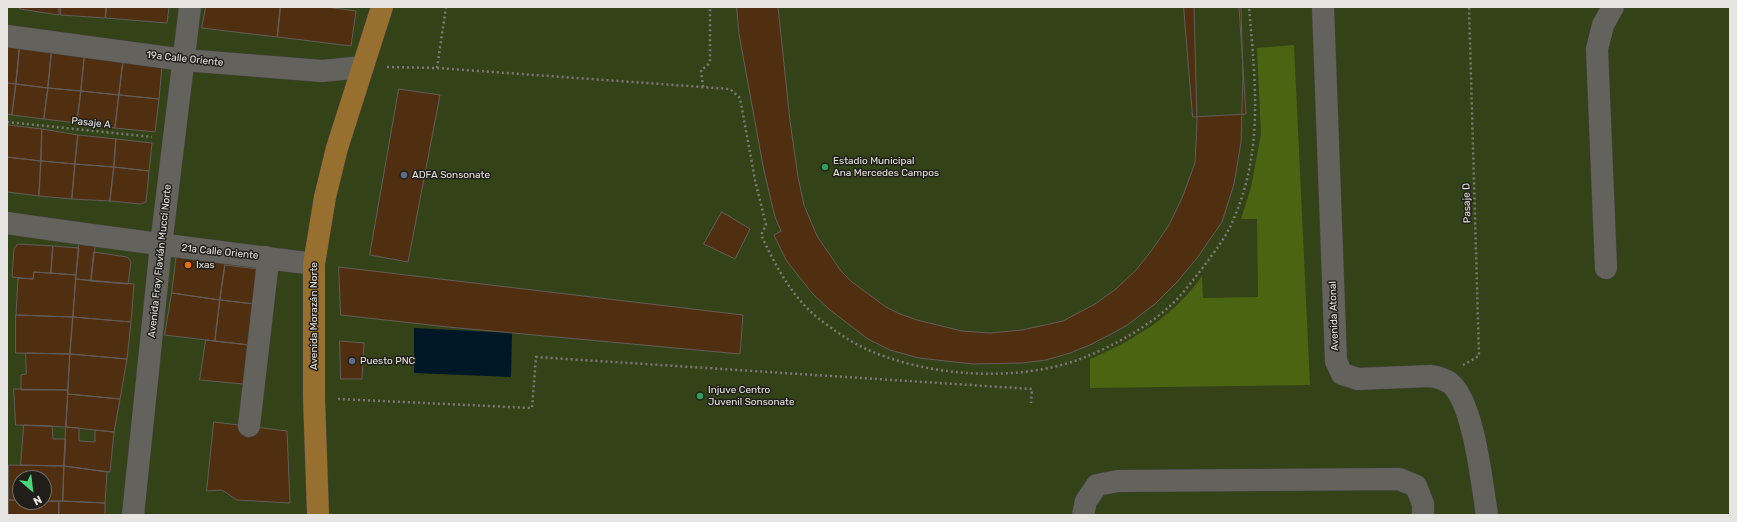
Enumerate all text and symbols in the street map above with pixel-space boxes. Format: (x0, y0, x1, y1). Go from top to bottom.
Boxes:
street label: 19a Calle Oriente (146, 49, 224, 69)
street label: Pasaje A (71, 115, 111, 131)
place label: Estadio Municipal Ana Mercedes Campos (833, 155, 939, 178)
marker: Estadio Municipal Ana Mercedes Campos (820, 162, 830, 172)
place label: ADFA Sonsonate (412, 169, 490, 181)
marker: ADFA Sonsonate (399, 170, 409, 180)
street label: Pasaje D (1460, 183, 1474, 223)
street label: Avenida Fray Flavián Mucci Norte (146, 184, 174, 338)
street label: 21a Calle Oriente (181, 242, 259, 262)
place label: Ixas (196, 259, 215, 271)
marker: Ixas (183, 260, 193, 270)
street label: Avenida Morazán Norte (308, 262, 320, 370)
street label: Avenida Atonal (1327, 281, 1341, 351)
place label: Puesto PNC (360, 355, 415, 367)
marker: Puesto PNC (347, 356, 357, 366)
place label: Injuve Centro Juvenil Sonsonate (708, 384, 795, 408)
marker: Injuve Centro Juvenil Sonsonate (695, 391, 705, 401)
north arrow (12, 470, 52, 510)
text: N (31, 493, 44, 508)

